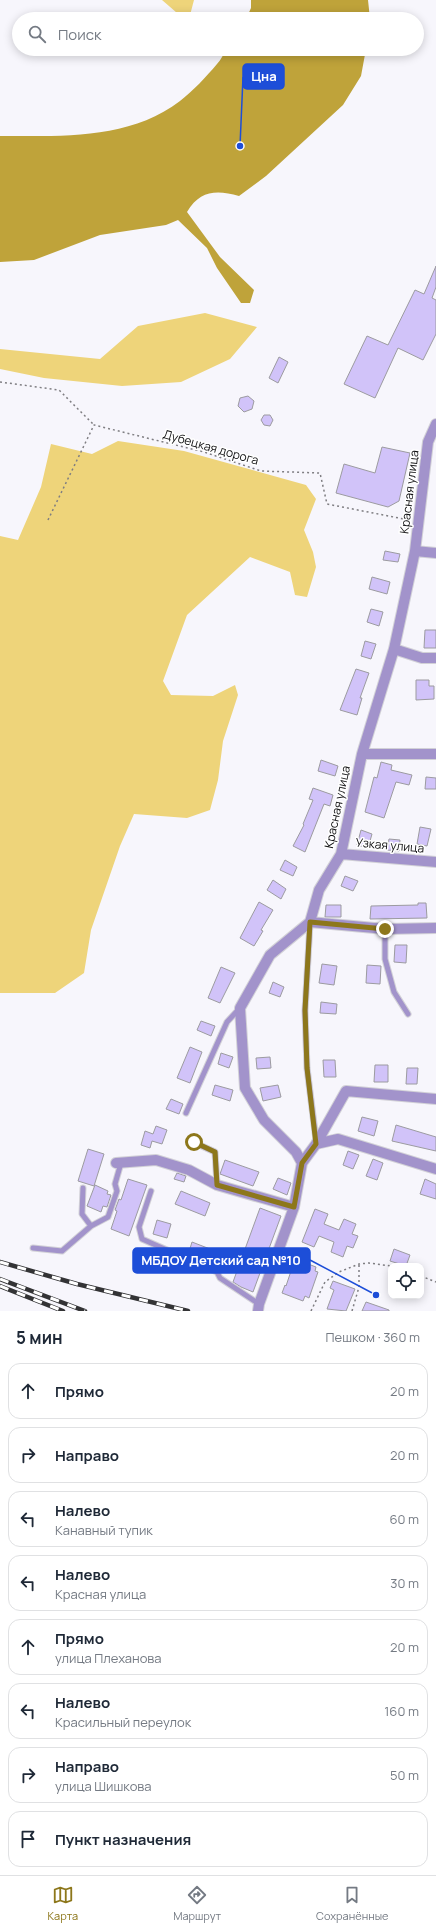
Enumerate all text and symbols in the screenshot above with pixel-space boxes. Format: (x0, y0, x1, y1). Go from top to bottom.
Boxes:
search box (12, 12, 424, 56)
icon: search (26, 23, 48, 45)
text: Поиск (58, 24, 102, 45)
callout: Цна (243, 64, 284, 89)
text: Цна (251, 67, 277, 85)
street label: Дубецкая дорога (161, 425, 261, 469)
street label: Красная улица (395, 449, 423, 535)
street label: Красная улица (320, 764, 354, 850)
street label: Узкая улица (355, 834, 425, 856)
route end (376, 920, 394, 938)
route start (185, 1133, 203, 1151)
callout: МБДОУ Детский сад №10 (133, 1248, 310, 1273)
text: МБДОУ Детский сад №10 (141, 1251, 301, 1269)
map controls (388, 1263, 424, 1299)
button: locate (388, 1263, 424, 1299)
text: 5 мин (16, 1326, 63, 1349)
text: Пешком · 360 m (326, 1328, 420, 1346)
icon: ahead (17, 1380, 39, 1402)
text: Прямо (55, 1381, 104, 1402)
text: 20 m (390, 1382, 419, 1400)
icon: right (17, 1444, 39, 1466)
text: Направо (55, 1445, 119, 1466)
text: 20 m (390, 1446, 419, 1464)
text: Налево (55, 1500, 110, 1521)
icon: left (17, 1508, 39, 1530)
text: 60 m (389, 1510, 419, 1528)
text: Канавный тупик (55, 1521, 153, 1539)
text: Налево (55, 1564, 110, 1585)
icon: left (17, 1572, 39, 1594)
text: 30 m (390, 1574, 419, 1592)
text: Красная улица (55, 1585, 146, 1603)
text: Прямо (55, 1628, 104, 1649)
icon: ahead (17, 1636, 39, 1658)
text: 20 m (390, 1638, 419, 1656)
text: улица Плеханова (55, 1649, 162, 1667)
text: Налево (55, 1692, 110, 1713)
icon: left (17, 1700, 39, 1722)
text: 160 m (384, 1702, 419, 1720)
text: Красильный переулок (55, 1713, 191, 1731)
text: Направо (55, 1756, 119, 1777)
icon: right (17, 1764, 39, 1786)
text: 50 m (390, 1766, 419, 1784)
text: улица Шишкова (55, 1777, 152, 1795)
icon: arrive (17, 1828, 39, 1850)
text: Пункт назначения (55, 1829, 191, 1850)
tab: Карта (48, 1884, 78, 1923)
tab: Маршрут (173, 1884, 221, 1923)
tab: Сохранённые (316, 1884, 388, 1923)

